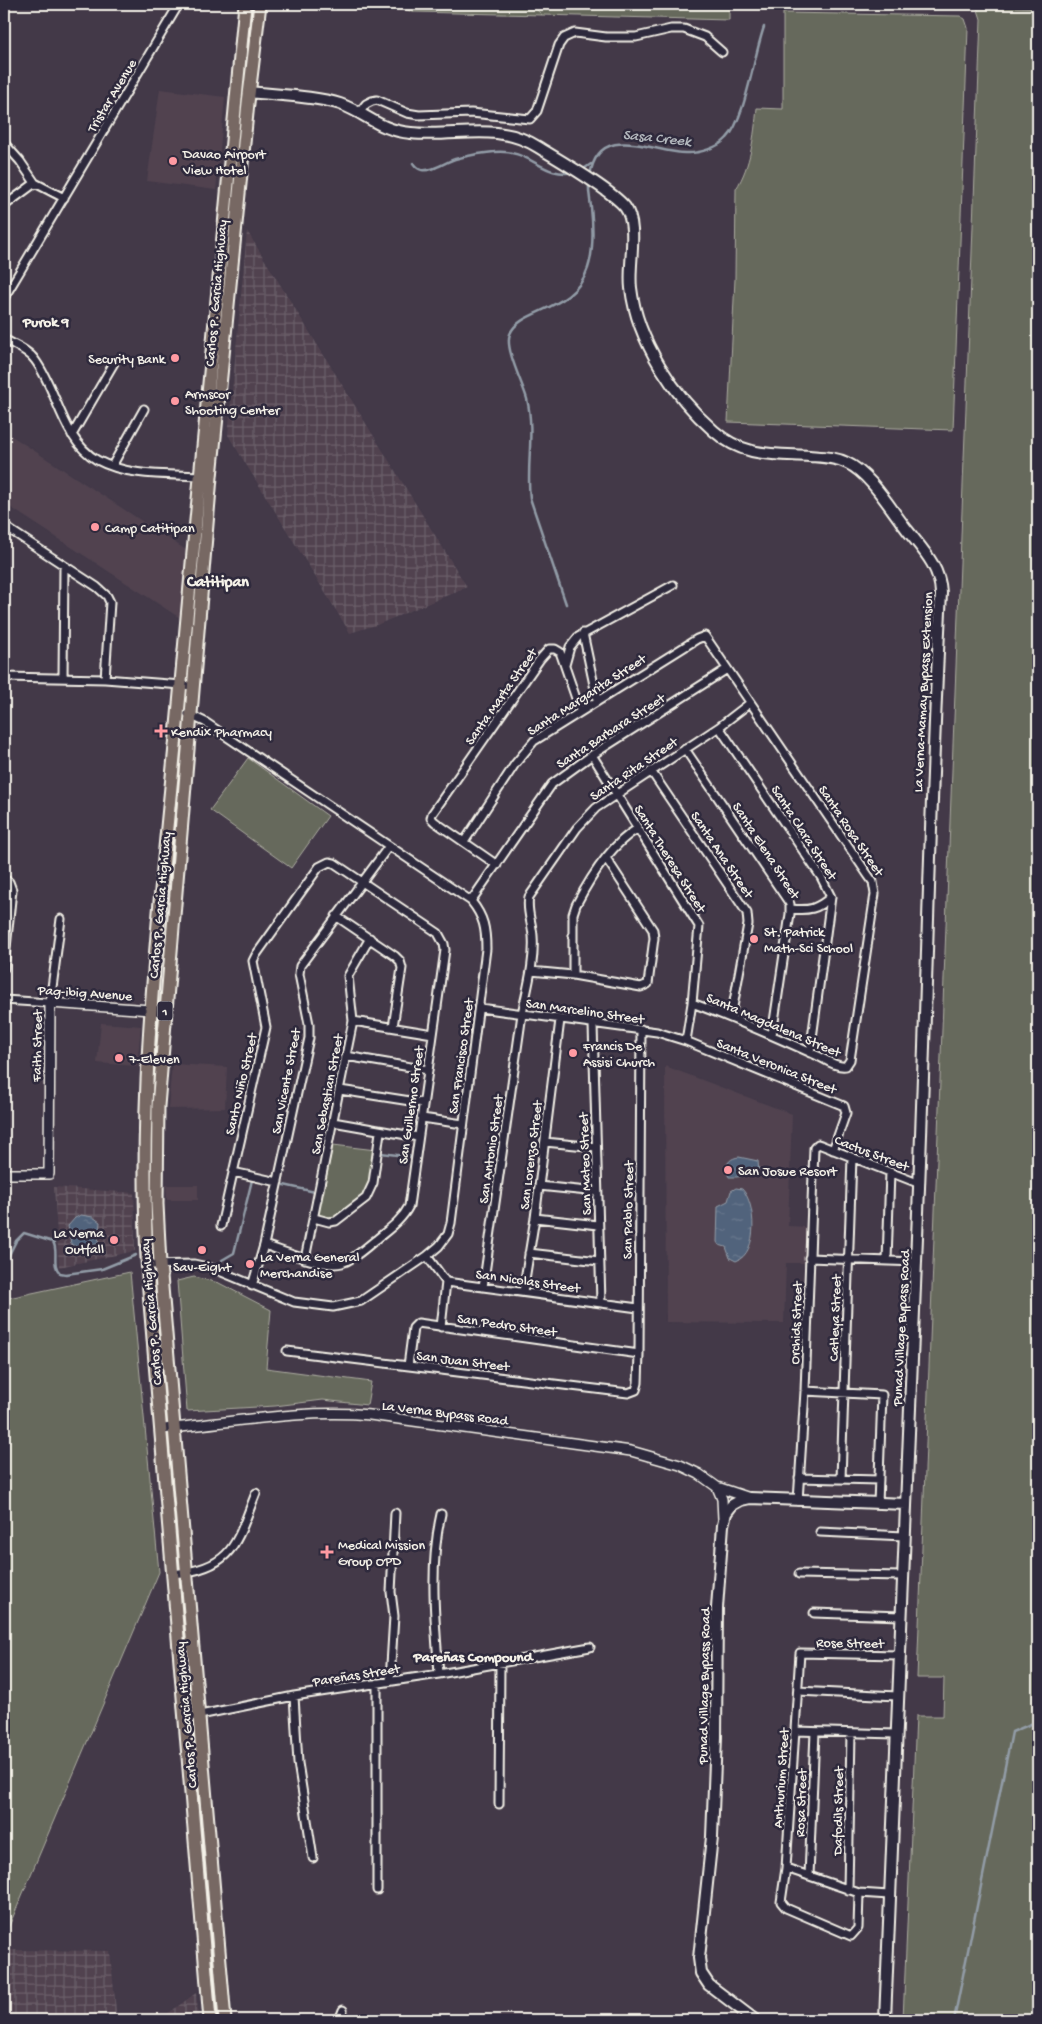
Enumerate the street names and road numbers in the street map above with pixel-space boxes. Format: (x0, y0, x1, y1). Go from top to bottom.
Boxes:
street label: Tristar Avenue (84, 56, 142, 137)
street label: Carlos P. Garcia Highway (203, 219, 232, 367)
street label: La Verna-Mamay Bypass Extension (911, 591, 938, 793)
street label: Santa Marta Street (462, 645, 543, 749)
street label: Santa Margarita Street (525, 651, 651, 741)
street label: Santa Barbara Street (554, 690, 670, 774)
street label: Santa Rita Street (587, 734, 683, 806)
street label: Santa Clara Street (766, 783, 841, 885)
street label: Santa Rosa Street (813, 783, 887, 881)
street label: Santa Elena Street (727, 800, 803, 904)
street label: Santa Theresa Street (629, 802, 710, 917)
street label: Santa Ana Street (686, 809, 757, 903)
street label: Carlos P. Garcia Highway (147, 831, 176, 979)
street label: Pag-ibig Avenue (36, 983, 133, 1006)
street label: Santa Magdalena Street (703, 990, 844, 1063)
street label: San Francisco Street (446, 996, 479, 1115)
street label: San Marcelino Street (524, 996, 646, 1029)
road number: 1 (158, 1001, 172, 1020)
street label: Faith Street (29, 1009, 48, 1083)
street label: San Vicente Street (269, 1026, 306, 1136)
street label: Santo Niño Street (222, 1031, 263, 1137)
street label: San Sebastian Street (308, 1032, 349, 1156)
street label: Santa Veronica Street (714, 1035, 840, 1100)
street label: San Guillermo Street (396, 1044, 429, 1165)
street label: San Antonio Street (476, 1093, 509, 1205)
street label: San Lorenzo Street (517, 1099, 548, 1211)
street label: San Mateo Street (576, 1111, 597, 1215)
street label: Cactus Street (832, 1132, 912, 1177)
street label: San Pablo Street (620, 1160, 639, 1259)
street label: Carlos P. Garcia Highway (138, 1238, 167, 1386)
street label: Punad Village Bypass Road (890, 1248, 915, 1408)
street label: San Nicolas Street (474, 1267, 582, 1298)
street label: Catleya Street (826, 1273, 847, 1362)
street label: Orchids Street (788, 1280, 807, 1365)
street label: San Pedro Street (456, 1311, 559, 1342)
street label: San Juan Street (415, 1348, 511, 1377)
street label: La Verna Bypass Road (381, 1398, 510, 1431)
street label: Punad Village Bypass Road (696, 1606, 715, 1765)
street label: Rose Street (816, 1635, 885, 1654)
street label: Carlos P. Garcia Highway (173, 1641, 202, 1789)
street label: Pareñas Street (311, 1661, 402, 1692)
street label: Anthurium Street (771, 1726, 795, 1829)
street label: Dafodils Street (830, 1765, 849, 1856)
street label: Rosa Street (793, 1767, 812, 1837)

